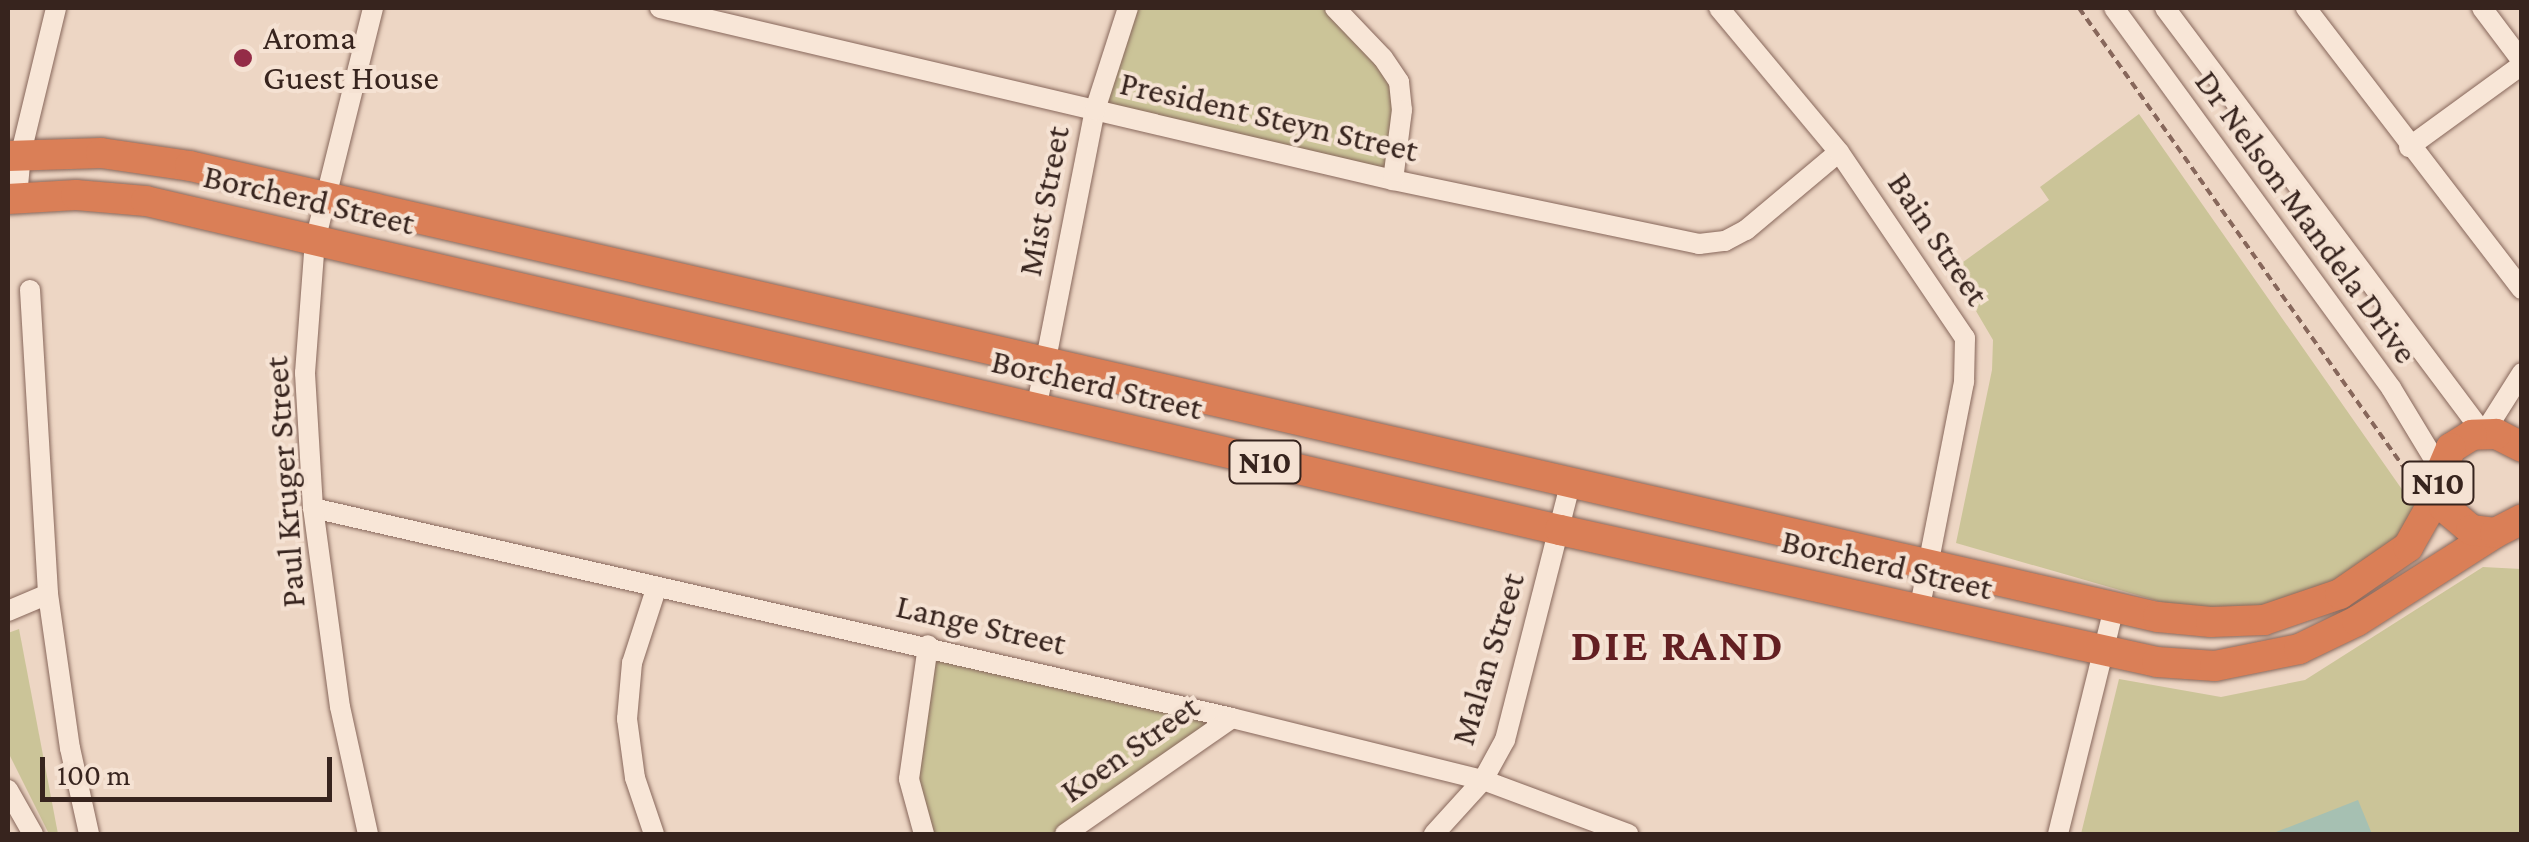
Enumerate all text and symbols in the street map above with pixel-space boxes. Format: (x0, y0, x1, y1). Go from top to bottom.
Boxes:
place label: Aroma Guest House (263, 17, 439, 99)
marker: Aroma Guest House (232, 47, 254, 69)
street label: President Steyn Street (1116, 62, 1422, 172)
street label: Dr Nelson Mandela Drive (2186, 62, 2426, 372)
street label: Mist Street (1009, 122, 1079, 280)
street label: Borcherd Street (199, 155, 419, 245)
street label: Bain Street (1878, 164, 1998, 314)
street label: Borcherd Street (987, 340, 1207, 430)
street label: Paul Kruger Street (255, 355, 315, 609)
road number: N10 (1228, 435, 1302, 489)
road number: N10 (2400, 456, 2476, 510)
street label: Borcherd Street (1777, 520, 1997, 610)
street label: Malan Street (1442, 568, 1534, 750)
street label: Lange Street (892, 585, 1070, 665)
district label: DIE RAND (1571, 619, 1785, 673)
street label: Koen Street (1053, 686, 1207, 812)
scale bar (45, 737, 338, 799)
text: 100 m (57, 758, 131, 791)

